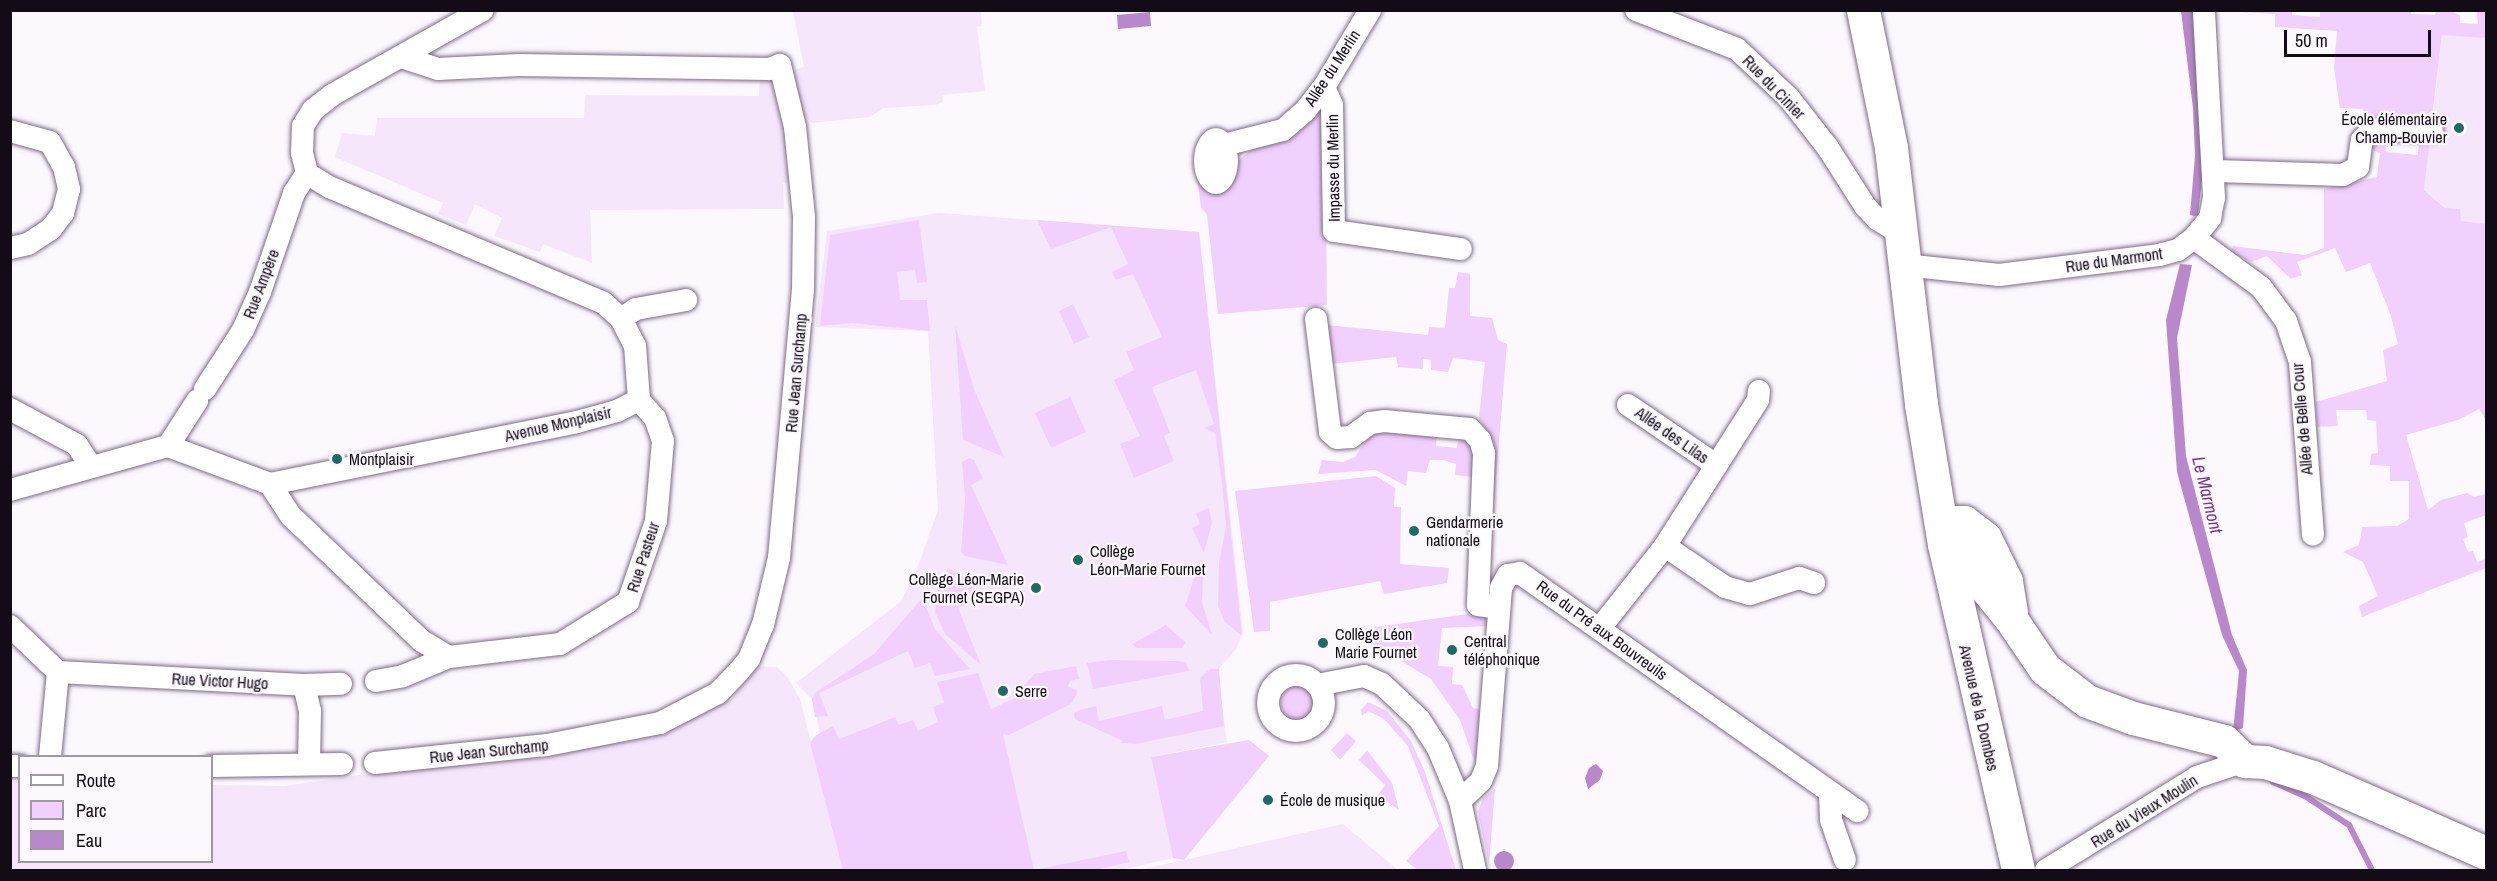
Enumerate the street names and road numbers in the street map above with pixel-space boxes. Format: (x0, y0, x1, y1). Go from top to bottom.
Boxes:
street label: Allée du Merlin (1300, 26, 1364, 110)
street label: Rue du Cinier (1739, 51, 1809, 123)
street label: Impasse du Merlin (1322, 114, 1344, 222)
street label: Rue du Marmont (2064, 244, 2164, 276)
street label: Rue Ampère (239, 246, 283, 322)
street label: Rue Jean Surchamp (781, 313, 811, 433)
street label: Allée de Belle Cour (2288, 362, 2316, 476)
street label: Avenue Monplaisir (503, 402, 613, 446)
street label: Allée des Lilas (1632, 403, 1712, 467)
street label: Rue Pasteur (623, 519, 663, 595)
street label: Rue du Pré aux Bouvreuils (1533, 576, 1671, 684)
street label: Avenue de la Dombes (1955, 643, 2003, 773)
street label: Rue Victor Hugo (171, 669, 269, 693)
street label: Rue Jean Surchamp (429, 735, 549, 767)
street label: Rue du Vieux Moulin (2087, 770, 2201, 852)

